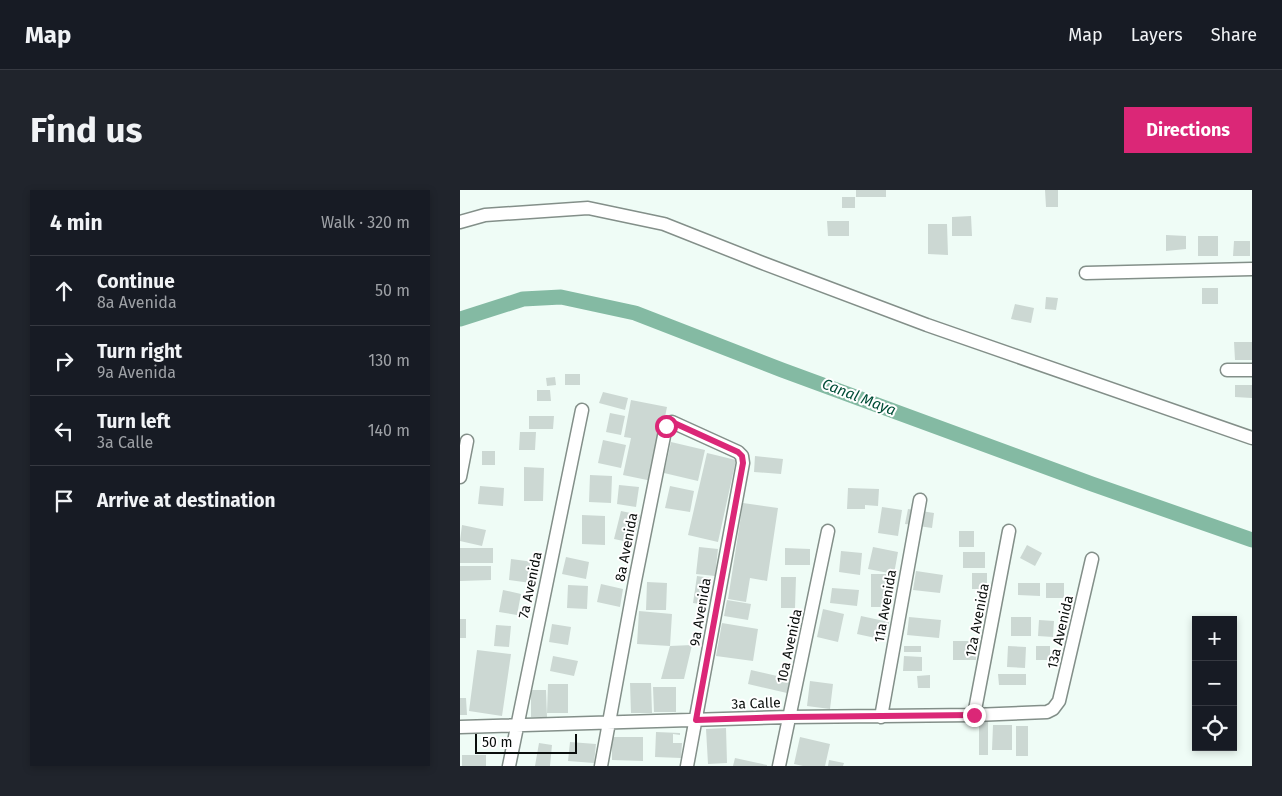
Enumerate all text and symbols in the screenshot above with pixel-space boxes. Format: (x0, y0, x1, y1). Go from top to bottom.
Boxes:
text: Map (25, 21, 71, 49)
text: Map (1068, 24, 1103, 46)
text: Layers (1131, 24, 1183, 46)
text: Share (1211, 24, 1257, 46)
button: Directions (1124, 107, 1252, 153)
text: Find us (30, 109, 142, 151)
text: 4 min (50, 210, 103, 236)
text: Walk · 320 m (321, 213, 410, 232)
text: Continue (97, 270, 175, 293)
icon: ahead (50, 277, 78, 305)
text: 50 m (375, 281, 410, 300)
text: 8a Avenida (97, 293, 177, 312)
text: Turn right (97, 340, 182, 363)
icon: right (50, 347, 78, 375)
text: 130 m (368, 351, 410, 370)
text: 9a Avenida (97, 363, 176, 382)
water label: Canal Maya (819, 375, 899, 419)
text: Turn left (97, 410, 171, 433)
route start (655, 415, 678, 438)
icon: left (50, 417, 78, 445)
text: 140 m (368, 421, 410, 440)
text: 3a Calle (97, 433, 153, 452)
icon: arrive (50, 487, 78, 515)
text: Arrive at destination (97, 489, 276, 512)
street label: 8a Avenida (611, 511, 641, 583)
street label: 7a Avenida (515, 550, 546, 620)
street label: 11a Avenida (871, 568, 900, 644)
street label: 9a Avenida (686, 577, 715, 648)
street label: 12a Avenida (962, 582, 993, 658)
street label: 13a Avenida (1044, 594, 1077, 671)
street label: 10a Avenida (773, 607, 806, 685)
map controls (1192, 616, 1237, 751)
button: + (1192, 616, 1237, 661)
button: − (1192, 661, 1237, 706)
street label: 3a Calle (731, 694, 781, 713)
route end (963, 704, 986, 727)
button: locate (1192, 706, 1237, 751)
scale bar (475, 731, 578, 754)
text: 50 m (482, 734, 513, 751)

